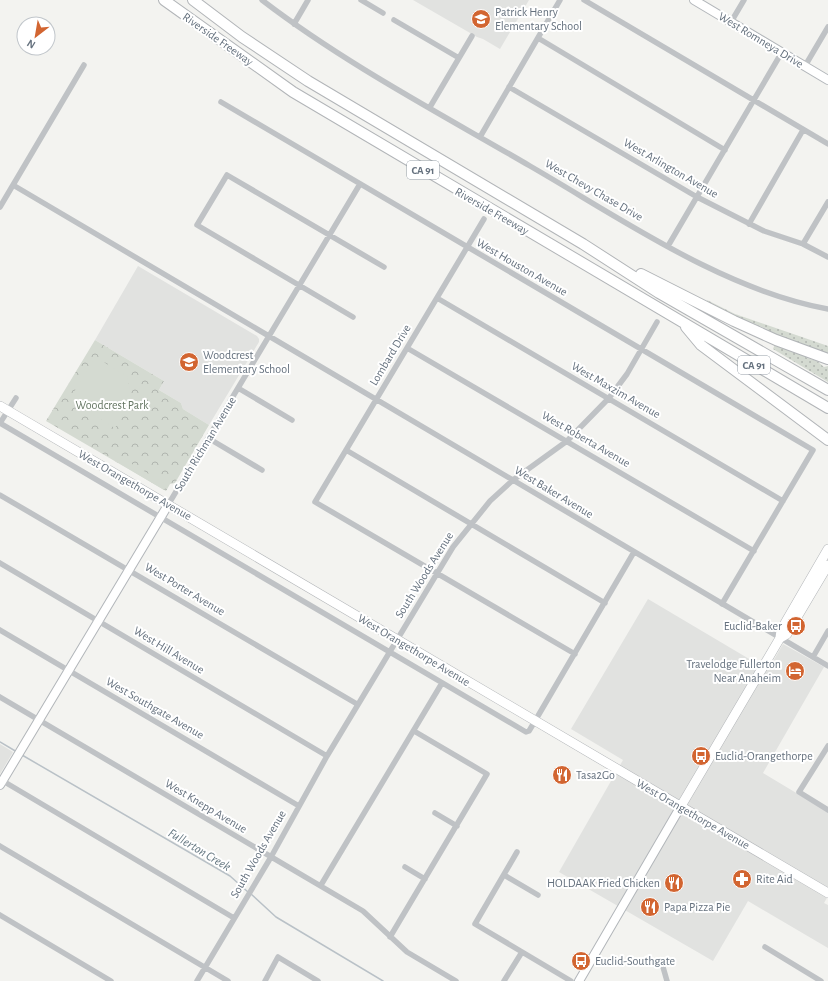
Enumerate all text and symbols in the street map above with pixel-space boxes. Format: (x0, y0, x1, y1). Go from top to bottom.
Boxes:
place label: Patrick Henry Elementary School (495, 6, 582, 33)
school or university icon: Patrick Henry Elementary School (470, 8, 492, 30)
street label: Riverside Freeway (180, 10, 255, 69)
street label: West Romneya Drive (716, 10, 805, 71)
north arrow (16, 16, 56, 56)
text: N (25, 37, 37, 51)
street label: West Arlington Avenue (622, 136, 720, 200)
street label: West Chevy Chase Drive (542, 157, 645, 224)
road number: CA 91 (407, 161, 439, 179)
street label: Riverside Freeway (453, 185, 531, 238)
street label: West Houston Avenue (474, 236, 570, 298)
street label: Lombard Drive (367, 322, 413, 388)
place label: Woodcrest Elementary School (203, 349, 290, 376)
school or university icon: Woodcrest Elementary School (178, 351, 200, 373)
road number: CA 91 (738, 356, 770, 374)
street label: West Maxzim Avenue (569, 360, 663, 420)
street label: South Richman Avenue (172, 395, 238, 493)
park label: Woodcrest Park (75, 399, 149, 411)
street label: West Roberta Avenue (540, 409, 632, 469)
street label: West Orangethorpe Avenue (76, 448, 194, 522)
street label: West Baker Avenue (513, 464, 595, 520)
street label: South Woods Avenue (393, 530, 455, 620)
street label: West Porter Avenue (143, 560, 227, 618)
street label: West Orangethorpe Avenue (356, 612, 472, 688)
bus stop icon: Euclid-Baker (785, 615, 807, 637)
place label: Euclid-Baker (724, 620, 782, 632)
street label: West Hill Avenue (132, 624, 206, 676)
place label: Travelodge Fullerton Near Anaheim (686, 658, 781, 684)
hotel icon: Travelodge Fullerton Near Anaheim (784, 660, 806, 682)
street label: West Southgate Avenue (104, 675, 206, 741)
bus stop icon: Euclid-Orangethorpe (690, 745, 712, 767)
place label: Euclid-Orangethorpe (715, 750, 813, 762)
restaurant icon: Tasa2Go (551, 764, 573, 786)
place label: Tasa2Go (576, 769, 615, 781)
street label: West Knepp Avenue (163, 777, 249, 835)
street label: West Orangethorpe Avenue (634, 777, 752, 851)
street label: South Woods Avenue (228, 808, 288, 900)
water label: Fullerton Creek (166, 827, 233, 874)
pharmacy icon: Rite Aid (731, 868, 753, 890)
restaurant icon: HOLDAAK Fried Chicken (663, 872, 685, 894)
place label: Rite Aid (756, 873, 793, 885)
place label: HOLDAAK Fried Chicken (547, 877, 660, 889)
restaurant icon: Papa Pizza Pie (639, 896, 661, 918)
place label: Papa Pizza Pie (664, 901, 730, 913)
bus stop icon: Euclid-Southgate (570, 950, 592, 972)
place label: Euclid-Southgate (595, 955, 675, 967)

